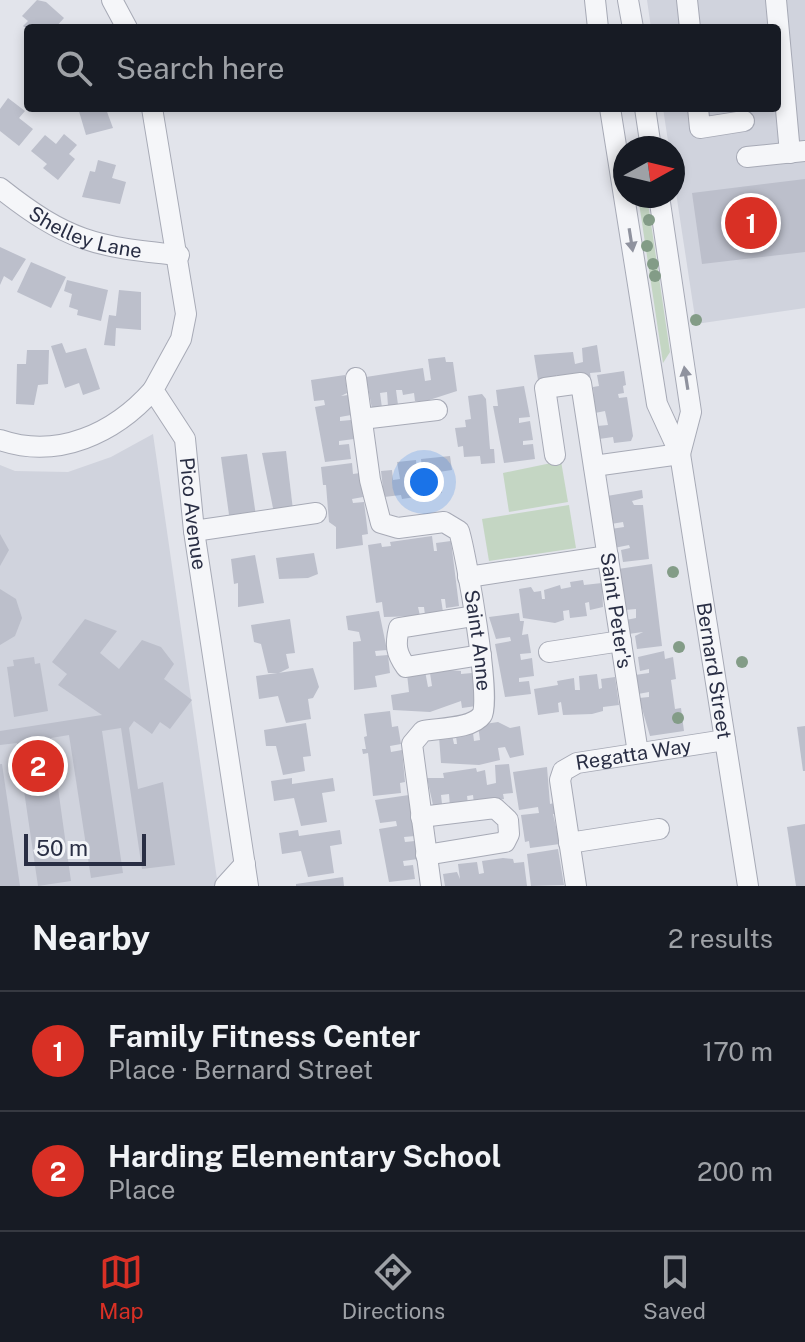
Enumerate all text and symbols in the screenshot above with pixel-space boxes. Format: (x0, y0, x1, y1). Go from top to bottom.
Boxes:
search box (24, 24, 781, 112)
icon: search (52, 46, 96, 90)
text: Search here (116, 50, 284, 86)
north arrow (613, 136, 685, 208)
pin: 1 (725, 193, 777, 253)
street label: Shelley Lane (24, 201, 143, 263)
one-way arrow (625, 228, 638, 253)
one-way arrow (679, 365, 692, 390)
street label: Pico Avenue (175, 456, 212, 572)
your location (404, 462, 444, 502)
street label: Saint Peter's (595, 551, 637, 670)
street label: Saint Anne (459, 588, 496, 692)
street label: Bernard Street (691, 600, 737, 741)
street label: Regatta Way (574, 733, 693, 775)
pin: 2 (12, 736, 64, 796)
scale bar (24, 830, 146, 866)
text: 50 m (36, 835, 88, 861)
text: Nearby (32, 918, 150, 958)
text: 2 results (668, 923, 773, 954)
text: Family Fitness Center (108, 1018, 420, 1054)
text: 1 (52, 1036, 64, 1067)
text: 170 m (703, 1036, 773, 1067)
text: Place · Bernard Street (108, 1054, 373, 1085)
text: Harding Elementary School (108, 1138, 501, 1174)
text: 2 (50, 1156, 66, 1187)
text: 200 m (697, 1156, 773, 1187)
text: Place (108, 1174, 175, 1205)
tab: Map (99, 1250, 144, 1324)
tab: Directions (342, 1250, 445, 1324)
tab: Saved (643, 1250, 706, 1324)

